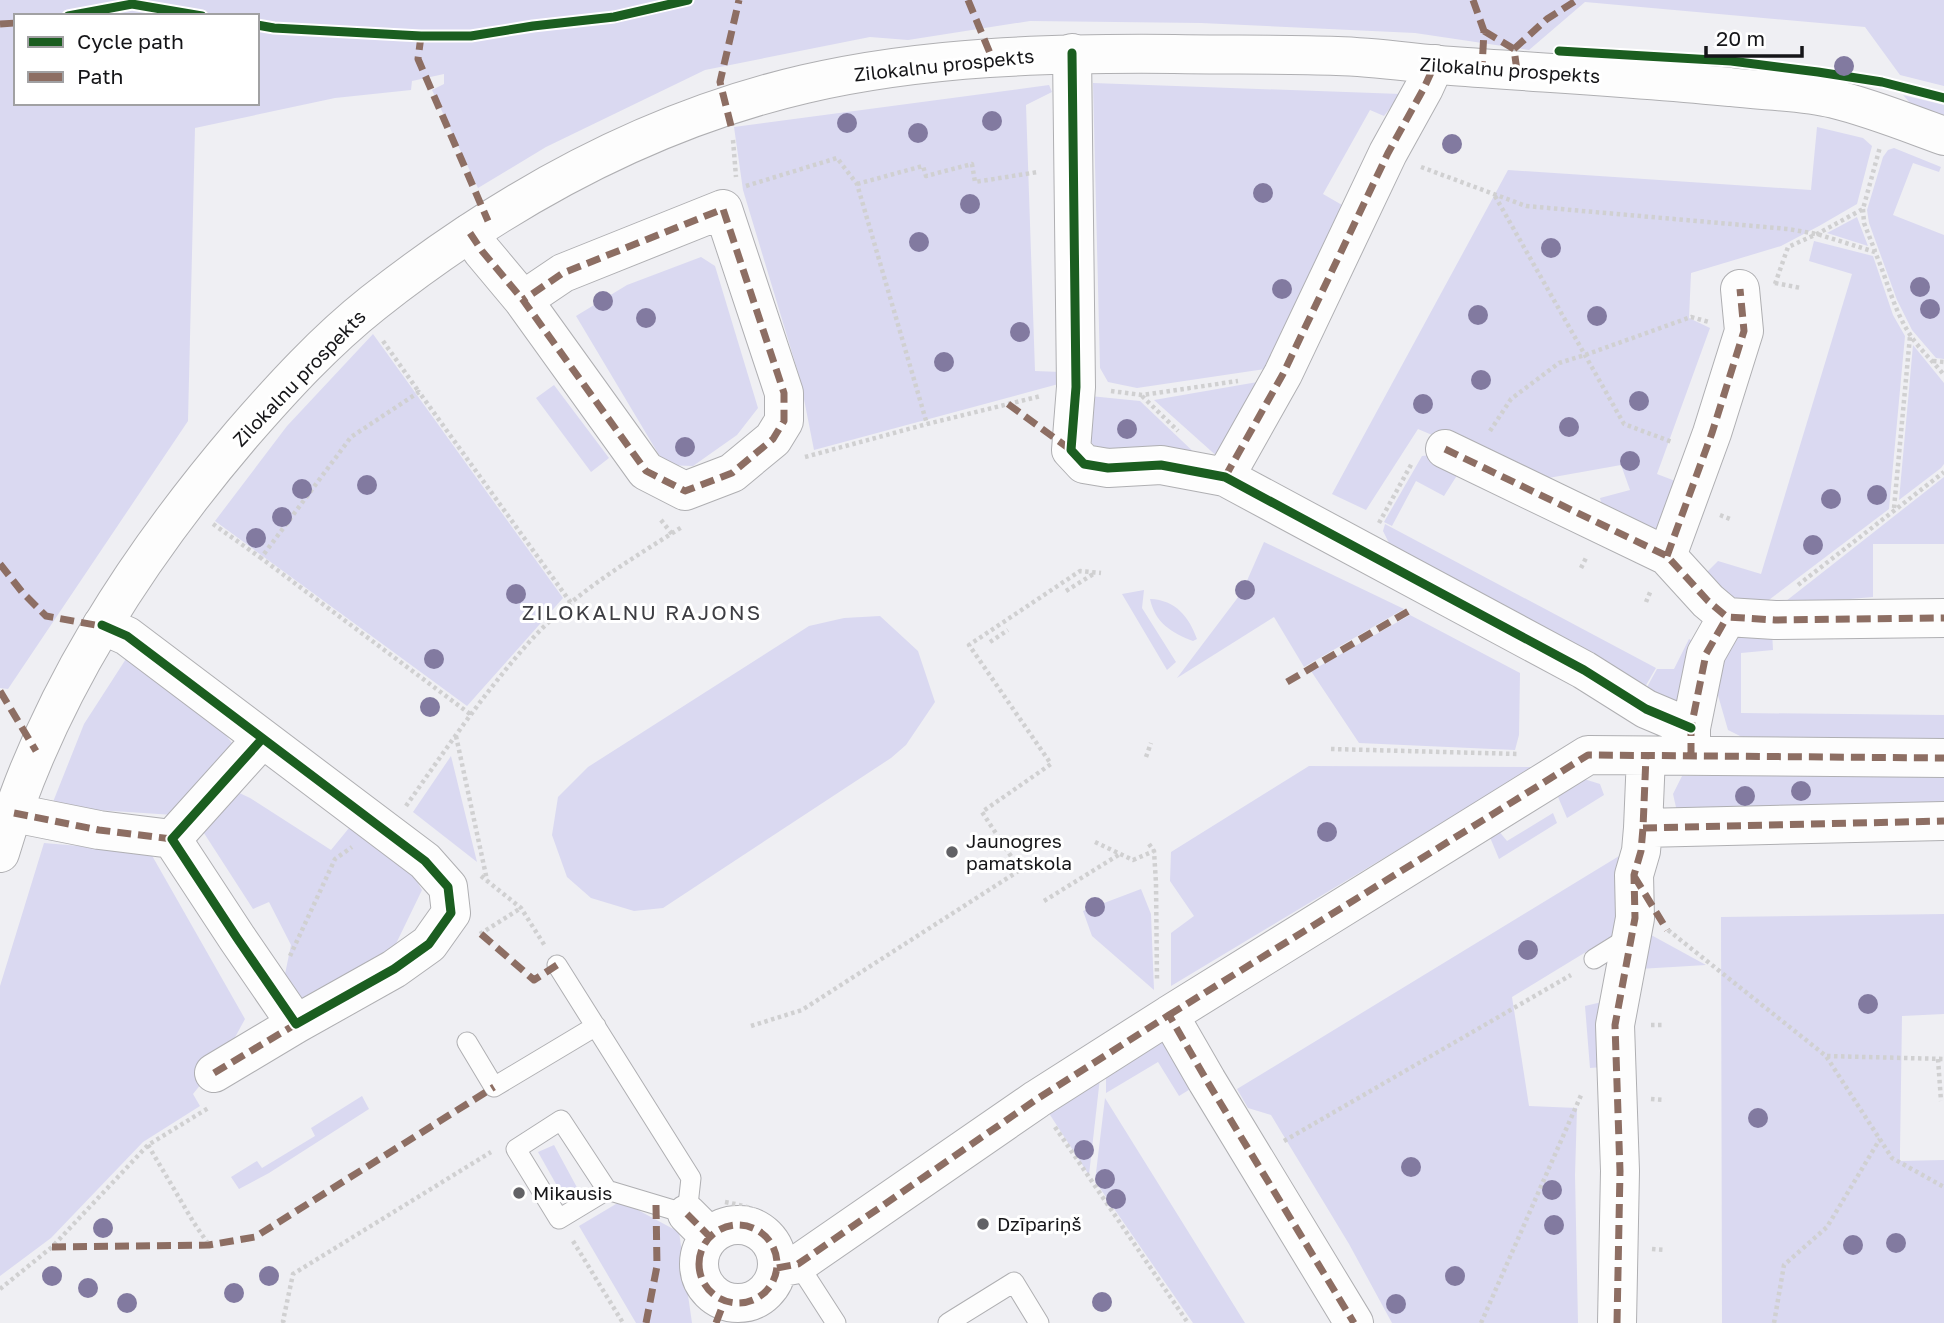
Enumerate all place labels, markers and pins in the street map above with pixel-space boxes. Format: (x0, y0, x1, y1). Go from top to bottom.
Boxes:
place label: Jaunogres pamatskola (966, 829, 1072, 874)
marker: Jaunogres pamatskola (944, 844, 960, 860)
place label: Mikausis (533, 1181, 612, 1204)
marker: Mikausis (511, 1185, 527, 1201)
place label: Dzīpariņš (997, 1212, 1082, 1236)
marker: Dzīpariņš (975, 1216, 991, 1232)

